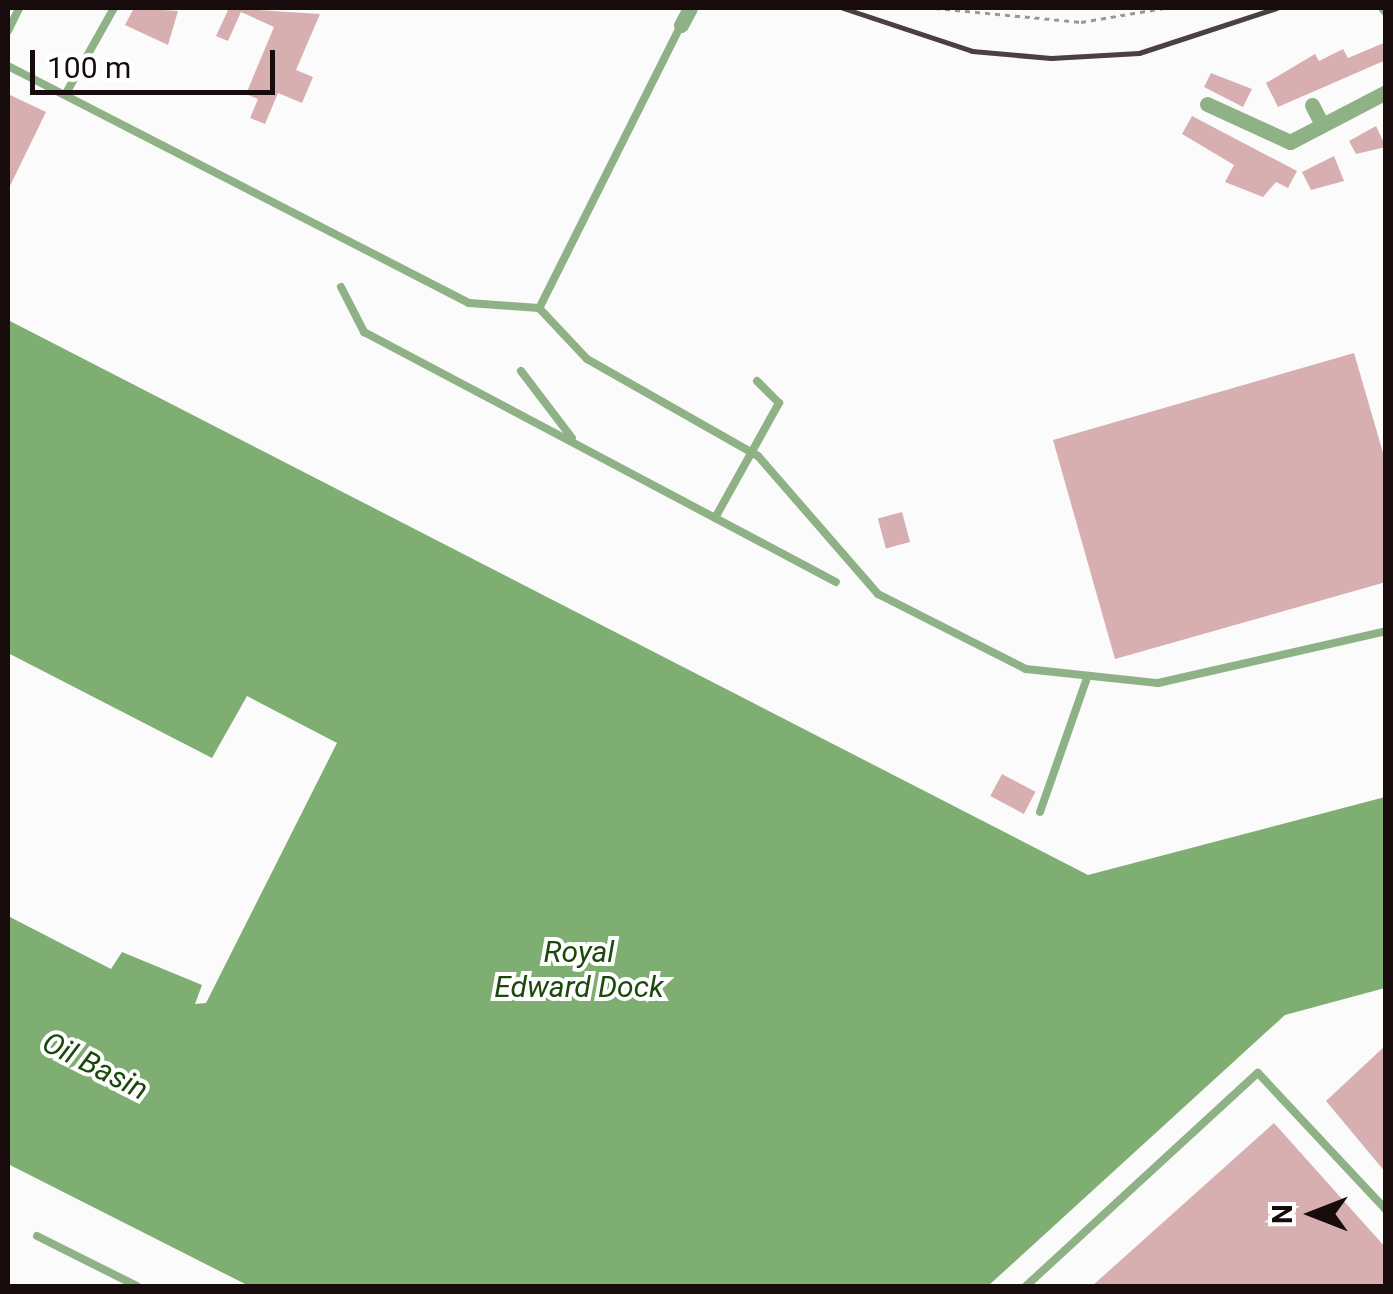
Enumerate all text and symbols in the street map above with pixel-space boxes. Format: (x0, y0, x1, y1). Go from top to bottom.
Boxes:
scale bar (35, 30, 280, 92)
text: 100 m (47, 50, 131, 85)
water label: Royal Edward Dock (494, 934, 664, 1004)
water label: Oil Basin (36, 1024, 154, 1108)
north arrow (1263, 1164, 1363, 1264)
text: N (1266, 1204, 1299, 1224)

